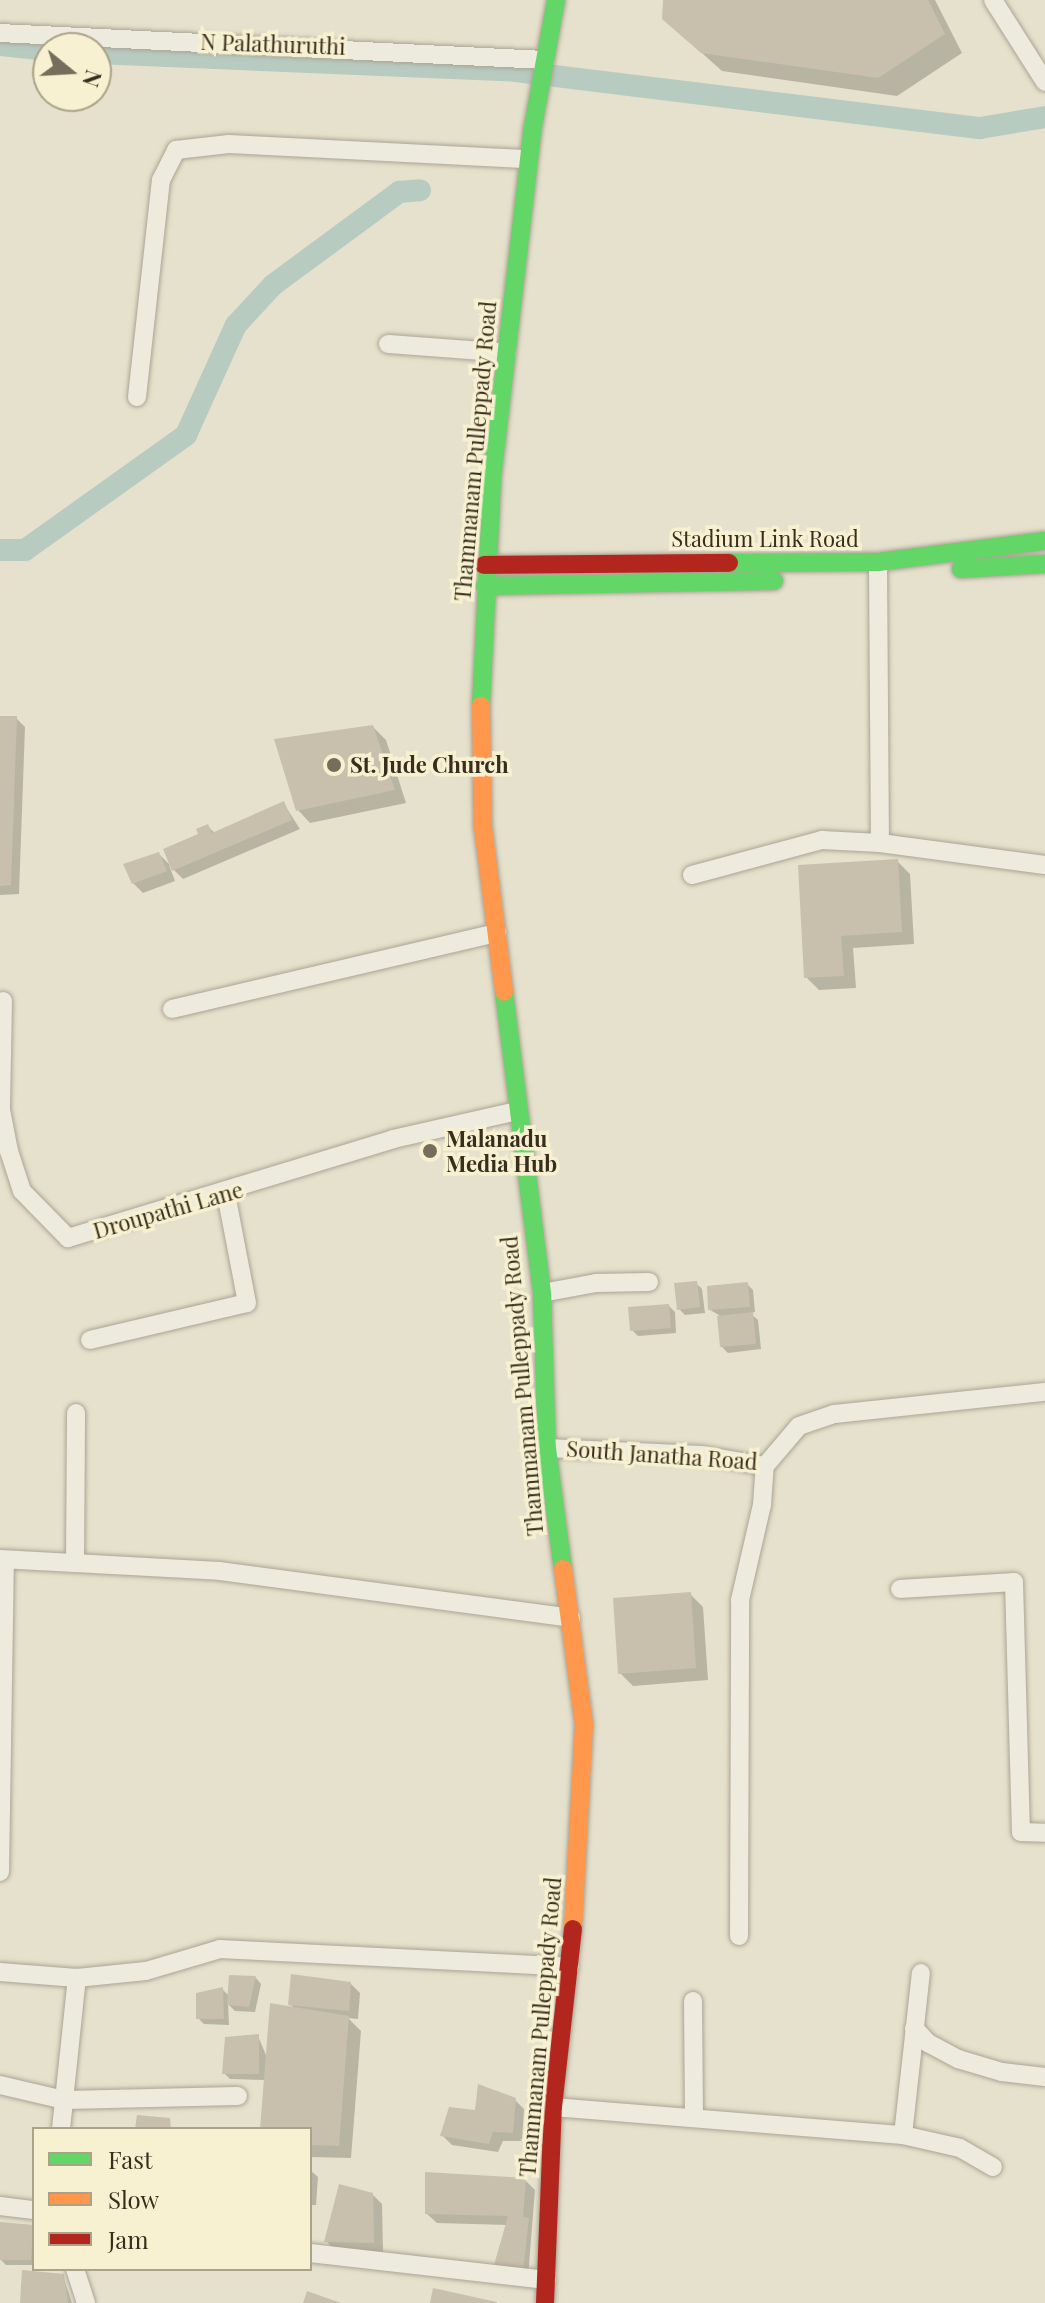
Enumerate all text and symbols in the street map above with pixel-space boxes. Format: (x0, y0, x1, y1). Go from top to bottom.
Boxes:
street label: N Palathuruthi (200, 28, 346, 60)
north arrow (32, 32, 112, 112)
text: N (76, 67, 110, 91)
street label: Thammanam Pulleppady Road (449, 300, 501, 602)
street label: Stadium Link Road (671, 526, 859, 552)
place label: St. Jude Church (350, 752, 509, 778)
marker: St. Jude Church (325, 756, 343, 774)
place label: Malanadu Media Hub (446, 1125, 557, 1176)
marker: Malanadu Media Hub (421, 1142, 439, 1160)
street label: Droupathi Lane (90, 1176, 246, 1244)
street label: Thammanam Pulleppady Road (496, 1235, 548, 1537)
street label: South Janatha Road (565, 1435, 759, 1475)
street label: Thammanam Pulleppady Road (514, 1876, 566, 2178)
legend (32, 2127, 312, 2271)
text: Fast (108, 2143, 153, 2175)
text: Slow (108, 2183, 159, 2215)
text: Jam (108, 2223, 149, 2255)

